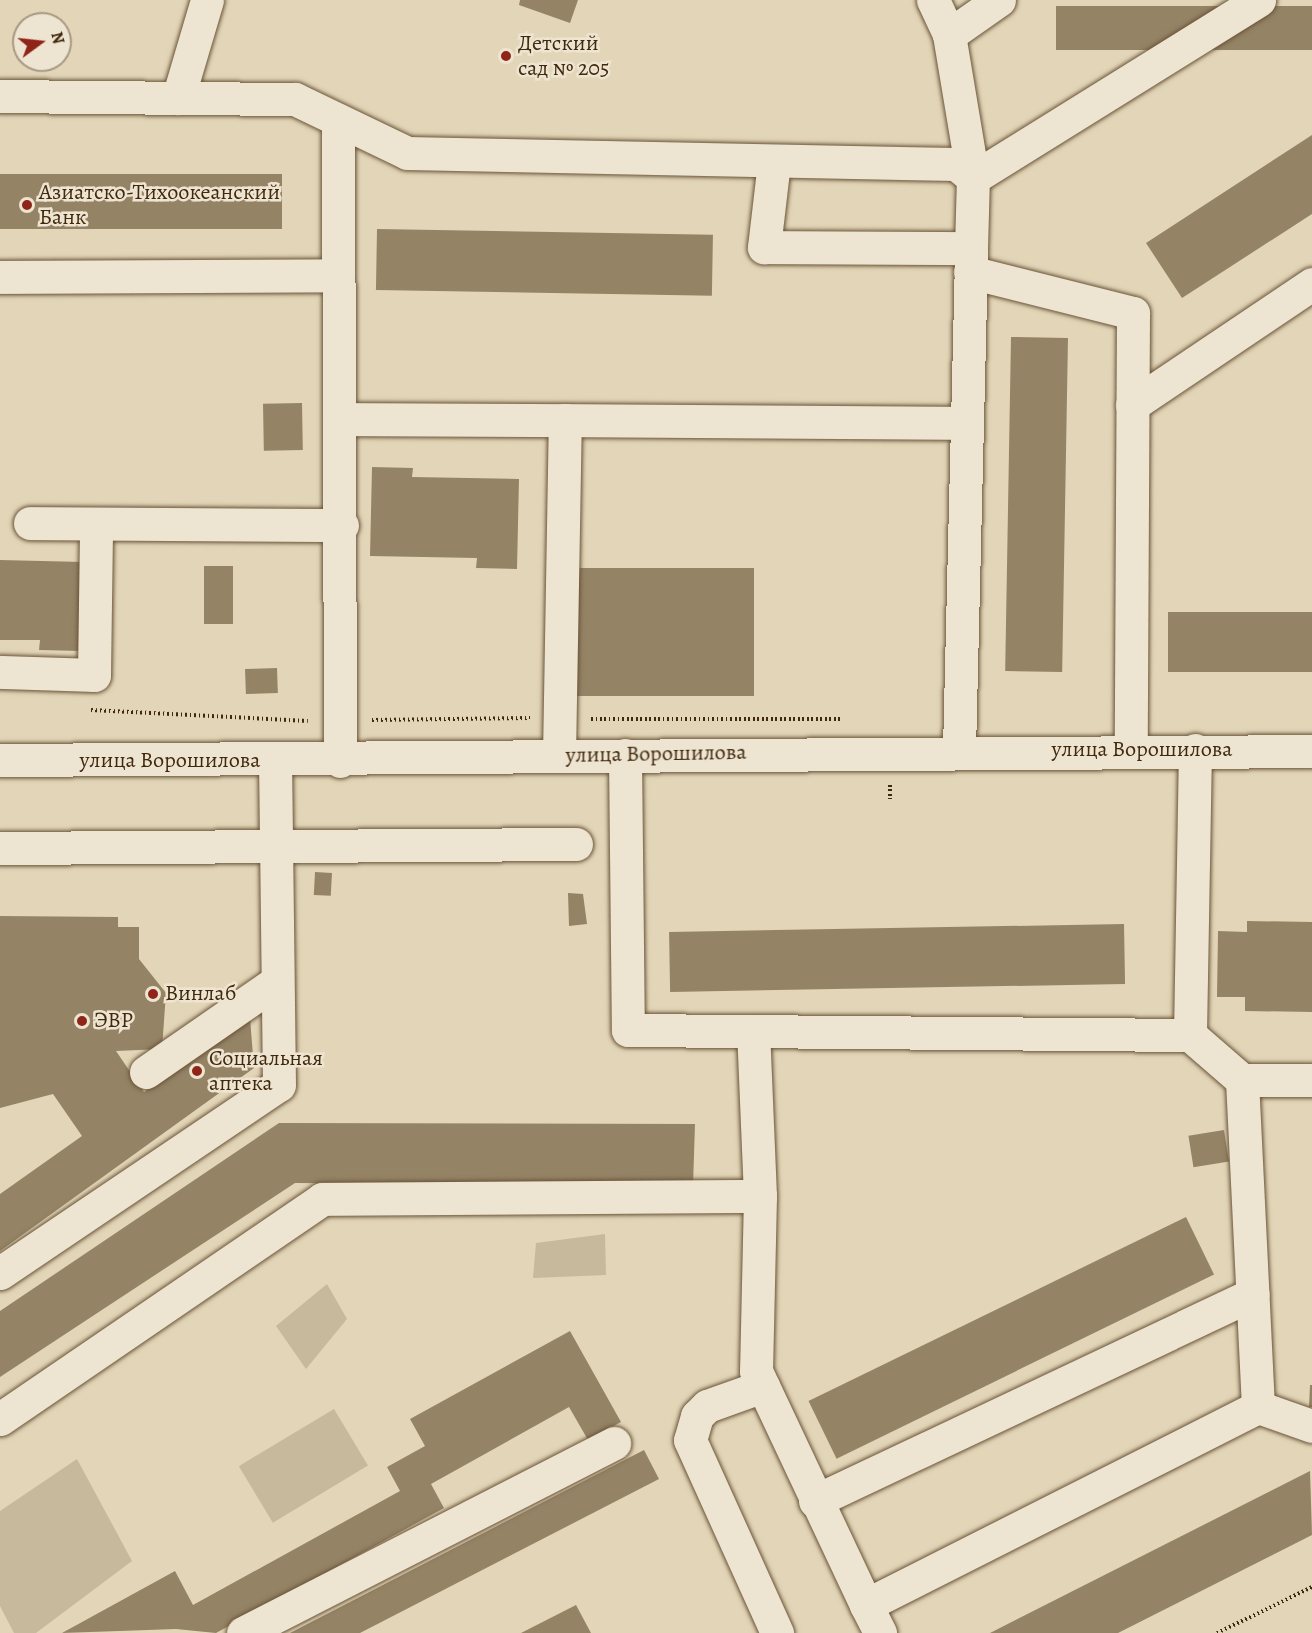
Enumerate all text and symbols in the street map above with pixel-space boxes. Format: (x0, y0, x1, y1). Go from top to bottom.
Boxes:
north arrow (12, 12, 72, 72)
text: N (45, 29, 70, 46)
place label: Детский сад № 205 (518, 30, 610, 82)
marker: Детский сад № 205 (499, 49, 513, 63)
place label: Азиатско-Тихоокеанский Банк (39, 179, 280, 230)
marker: Азиатско-Тихоокеанский Банк (20, 198, 34, 212)
street label: улица Ворошилова (1052, 737, 1232, 763)
street label: улица Ворошилова (565, 739, 747, 769)
street label: улица Ворошилова (80, 748, 260, 774)
place label: Винлаб (165, 981, 236, 1007)
marker: Винлаб (146, 987, 160, 1001)
place label: ЭВР (94, 1008, 133, 1034)
marker: ЭВР (75, 1014, 89, 1028)
place label: Социальная аптека (209, 1045, 323, 1096)
marker: Социальная аптека (190, 1064, 204, 1078)

